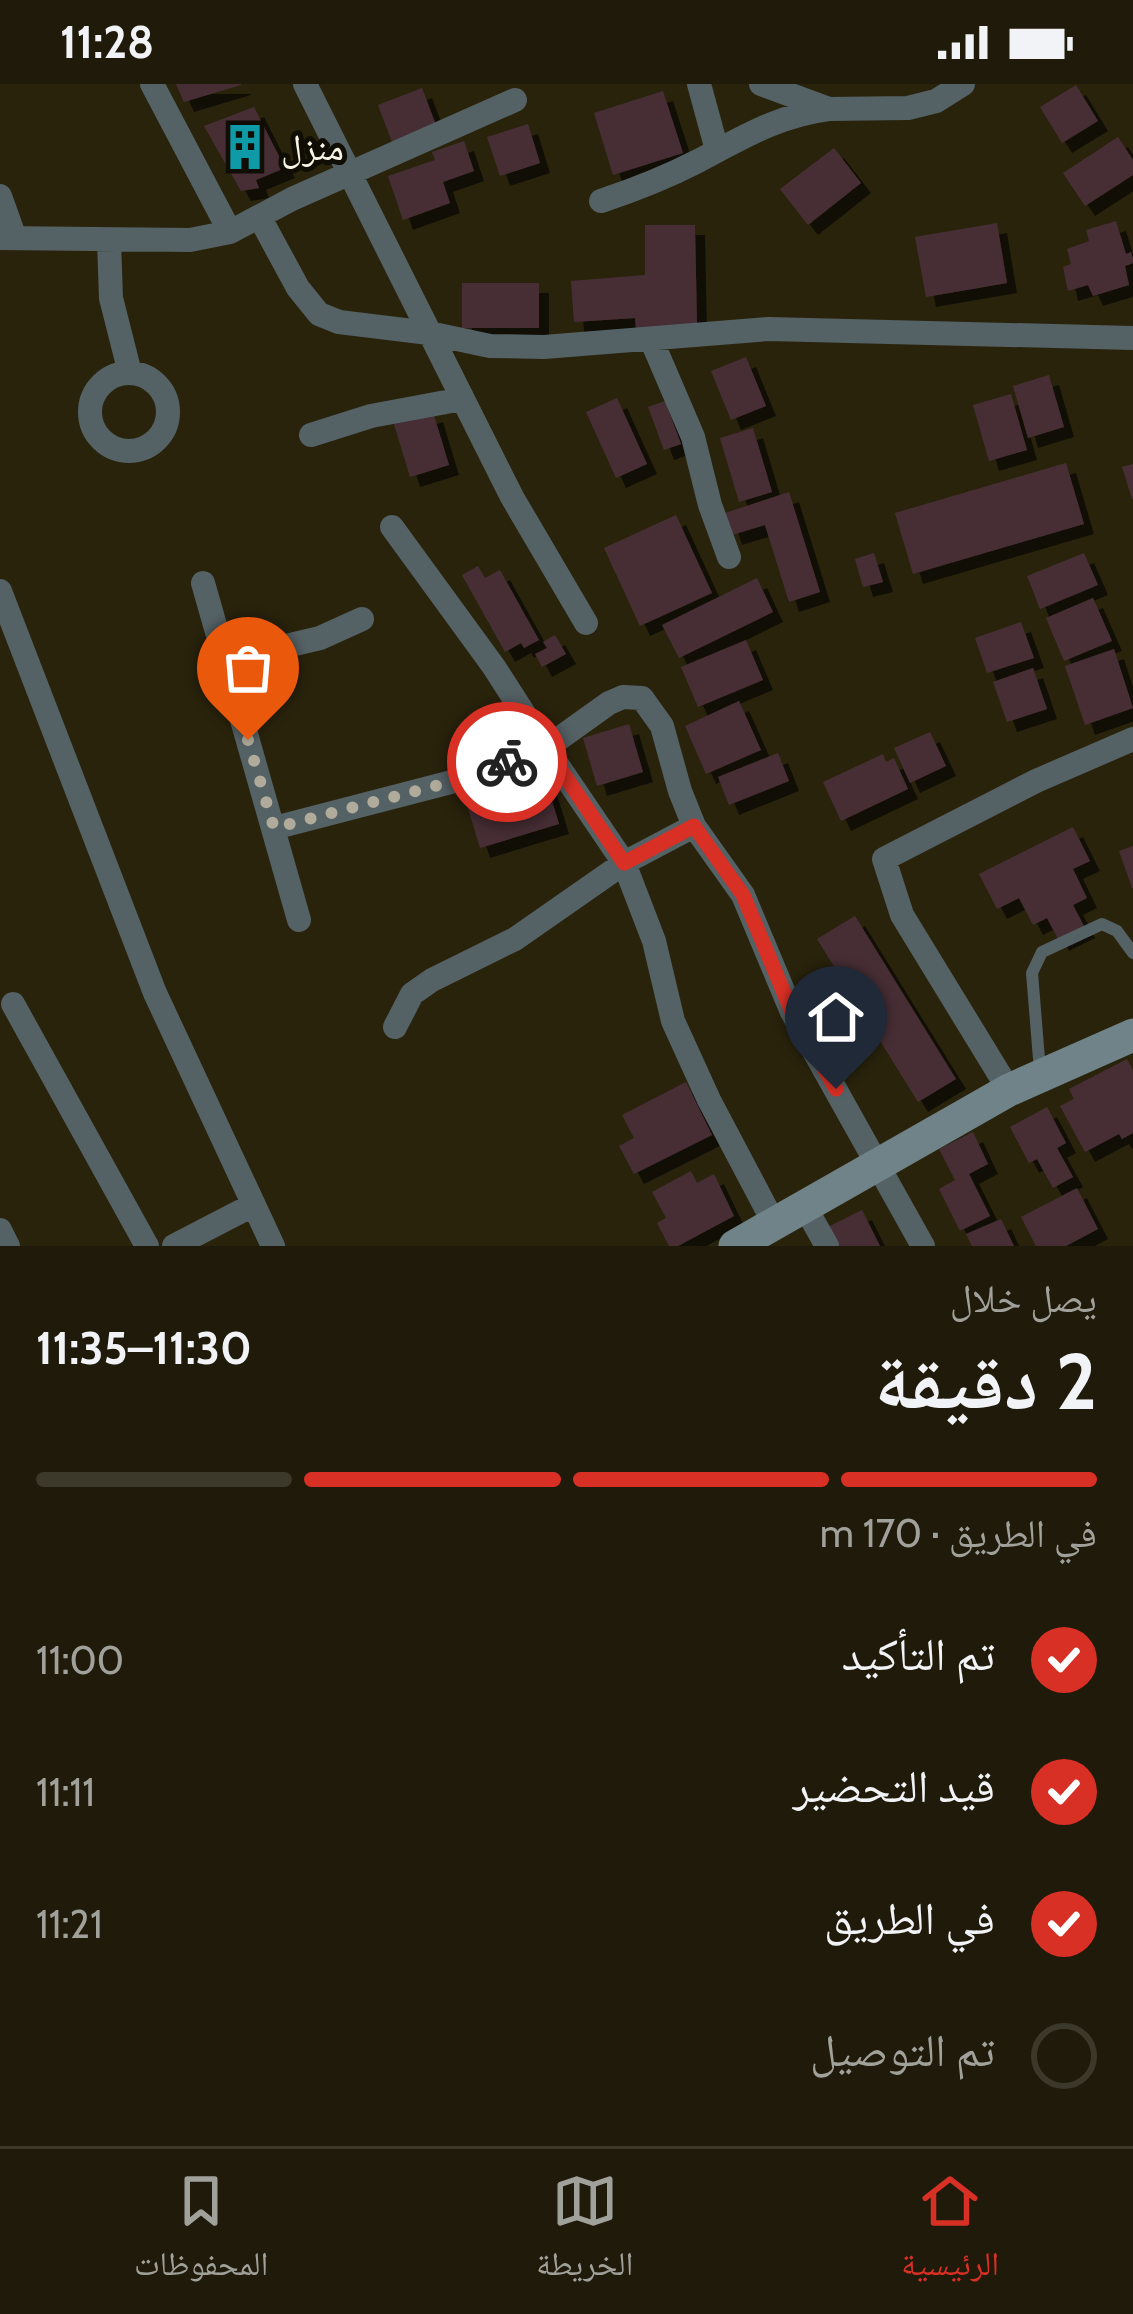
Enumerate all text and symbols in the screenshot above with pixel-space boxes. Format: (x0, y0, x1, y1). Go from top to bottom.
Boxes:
text: 11:28 (60, 15, 154, 69)
building icon: منزل (220, 122, 270, 172)
place label: منزل (281, 125, 344, 169)
pin (197, 617, 299, 740)
icon: bag (215, 635, 281, 701)
courier (447, 702, 567, 822)
icon: bike (474, 729, 540, 795)
pin (785, 966, 887, 1089)
icon: home (803, 984, 869, 1050)
text: يصل خلال (950, 1274, 1097, 1322)
text: 11:30–11:35 (36, 1321, 252, 1375)
text: 2 دقيقة (874, 1334, 1097, 1429)
text: في الطريق · 170 m (820, 1509, 1097, 1557)
text: تم التأكيد (842, 1627, 995, 1681)
icon: check (1031, 1627, 1097, 1693)
text: 11:00 (36, 1636, 124, 1684)
text: قيد التحضير (793, 1759, 995, 1813)
icon: check (1031, 1759, 1097, 1825)
text: 11:11 (36, 1768, 95, 1816)
text: في الطريق (824, 1891, 995, 1945)
icon: check (1031, 1891, 1097, 1957)
text: 11:21 (36, 1900, 103, 1948)
text: تم التوصيل (810, 2023, 995, 2077)
tab: المحفوظات (134, 2168, 268, 2296)
tab: الخريطة (536, 2168, 633, 2296)
tab: الرئيسية (901, 2168, 999, 2296)

